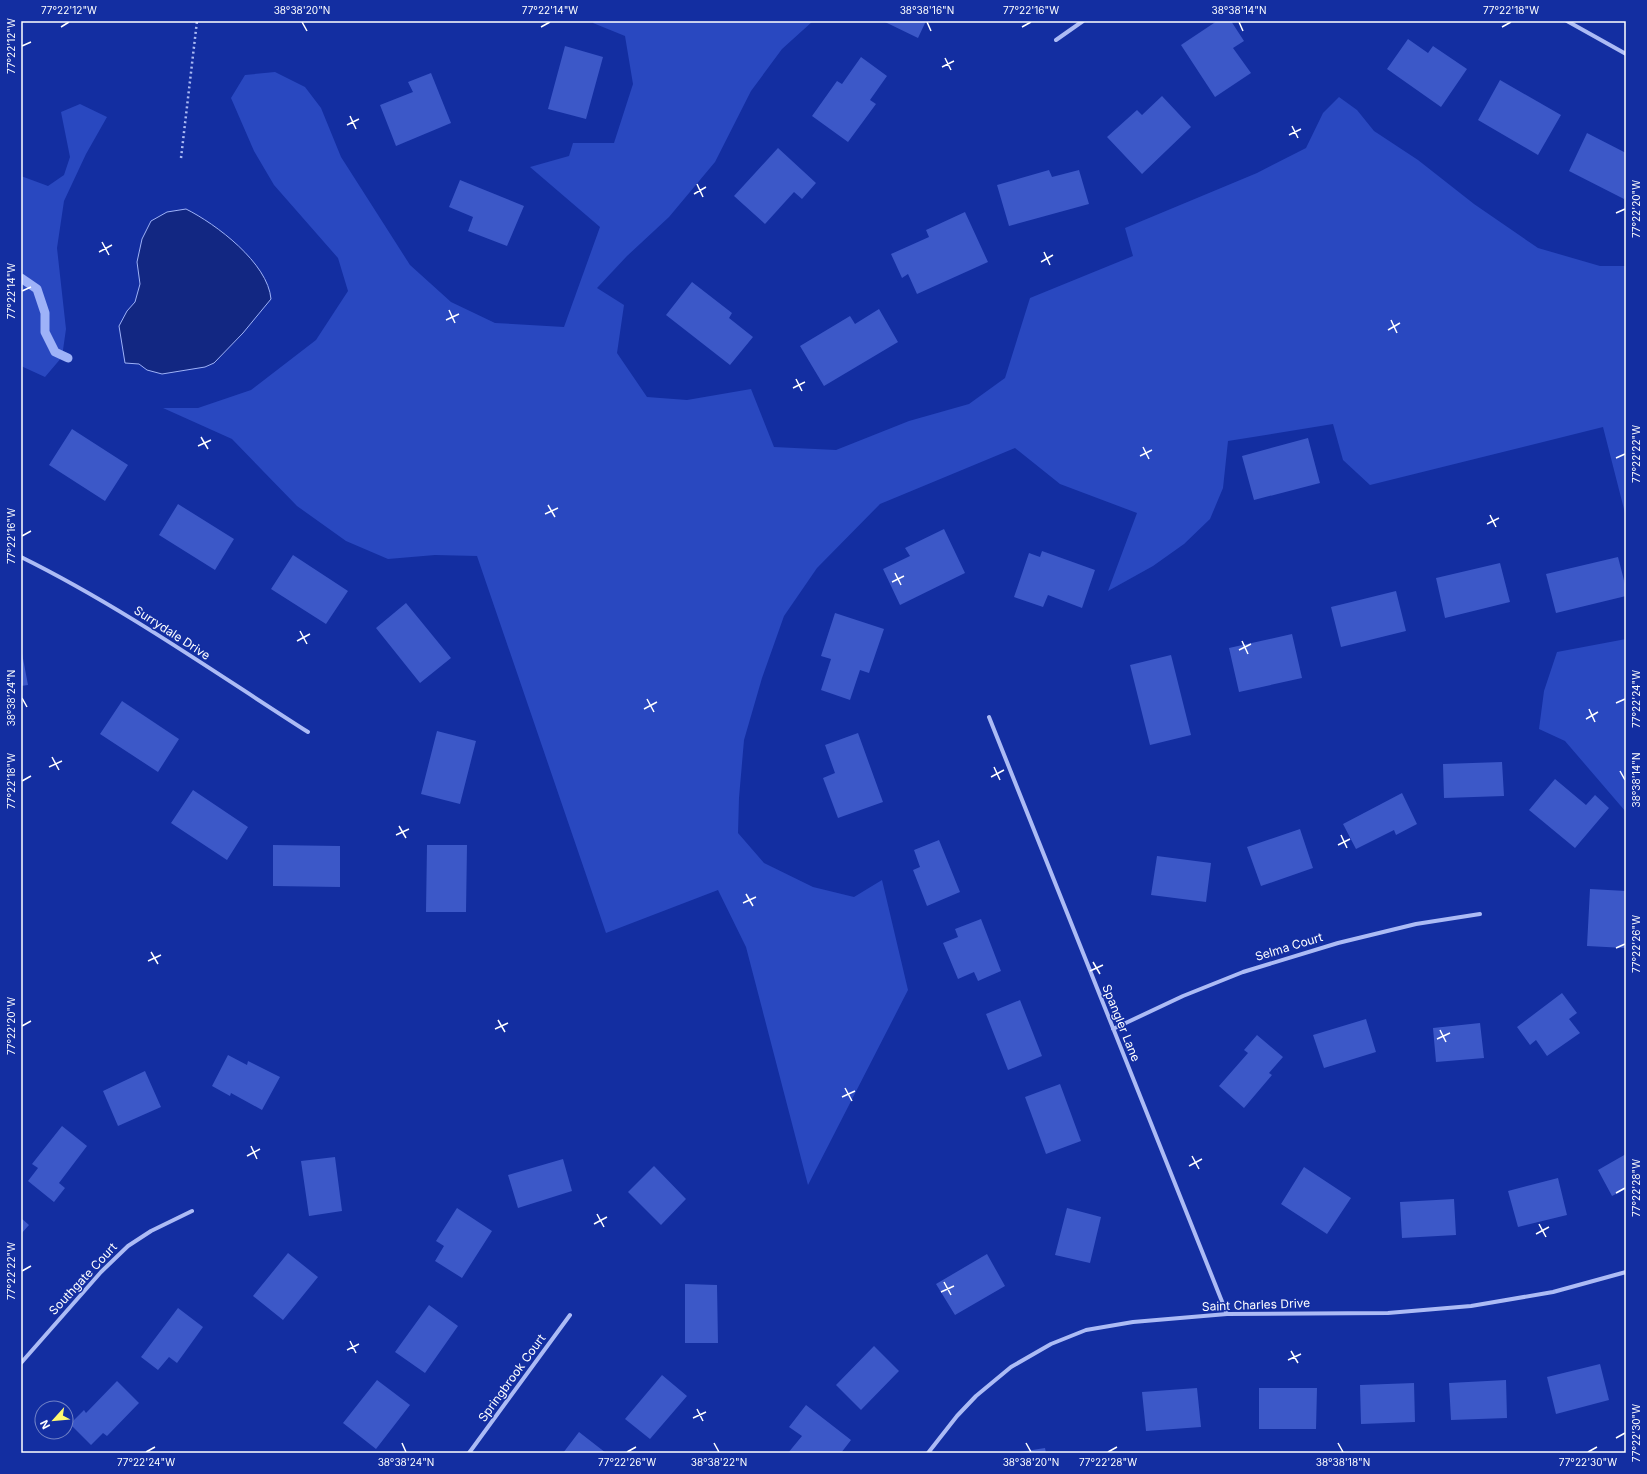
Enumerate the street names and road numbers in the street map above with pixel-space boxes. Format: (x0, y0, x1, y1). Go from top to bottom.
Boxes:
street label: Surrydale Drive (131, 602, 213, 663)
street label: Selma Court (1253, 929, 1325, 964)
street label: Spangler Lane (1099, 982, 1144, 1064)
street label: Southgate Court (45, 1239, 120, 1318)
street label: Saint Charles Drive (1202, 1295, 1310, 1314)
street label: Springbrook Court (475, 1331, 549, 1425)

